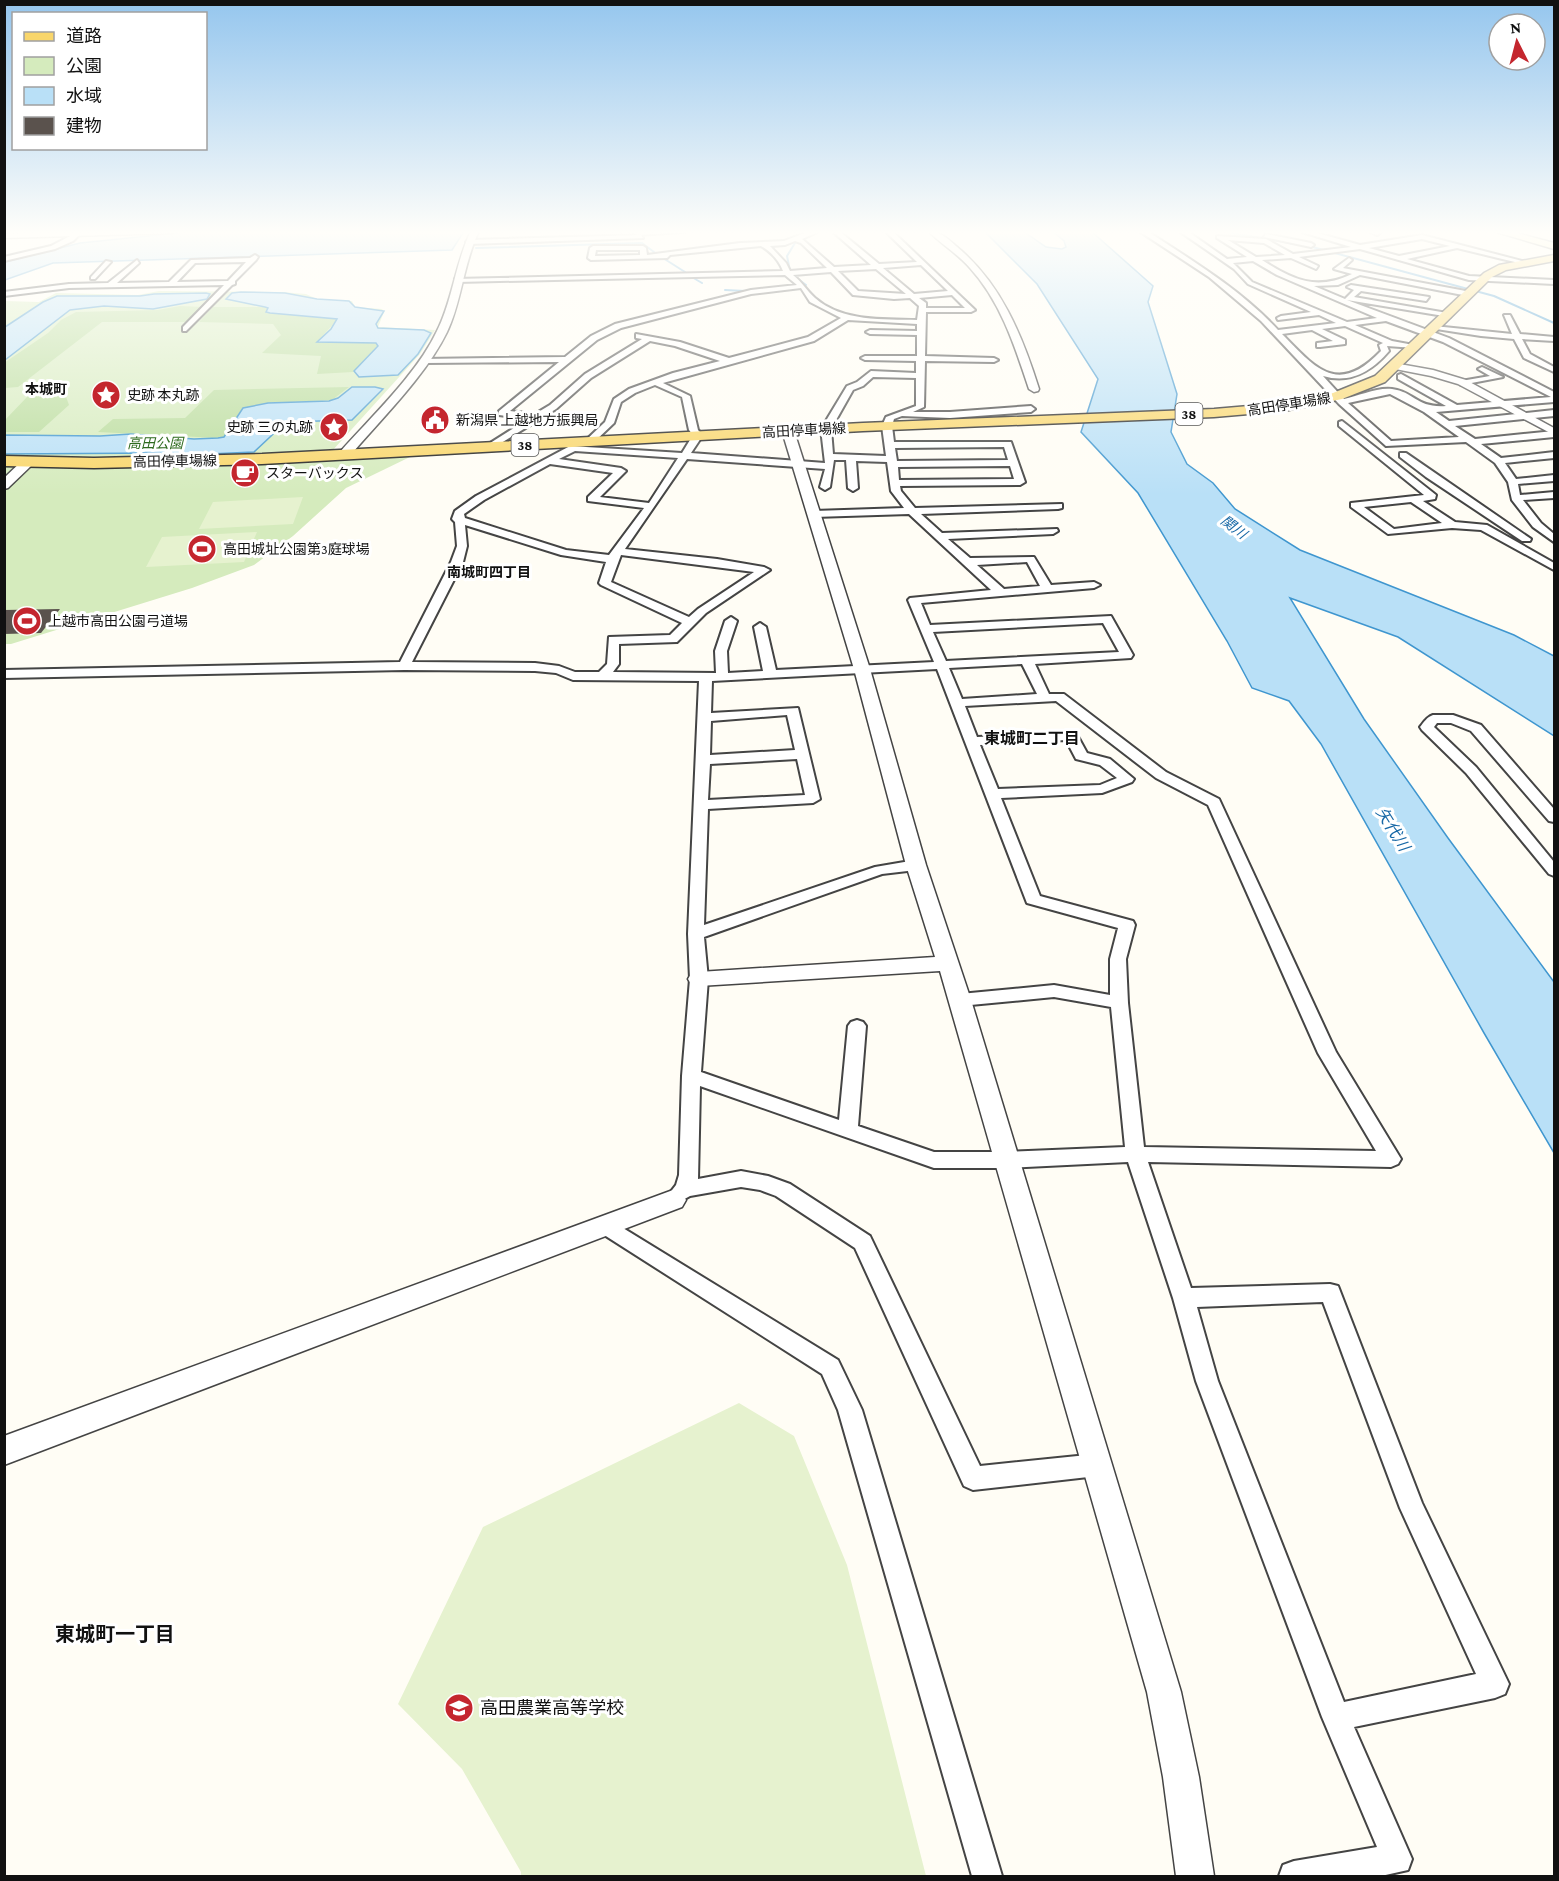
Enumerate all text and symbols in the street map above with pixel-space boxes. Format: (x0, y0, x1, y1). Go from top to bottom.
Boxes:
legend (12, 12, 207, 150)
north arrow (1487, 12, 1547, 72)
text: N (1509, 19, 1522, 37)
text: 道路 (66, 26, 102, 46)
text: 公園 (66, 56, 102, 76)
text: 水域 (66, 86, 102, 106)
text: 建物 (66, 116, 102, 136)
place icon: 史跡 本丸跡 (90, 379, 122, 411)
district label: 本城町 (25, 381, 67, 397)
place label: 史跡 本丸跡 (127, 387, 200, 403)
street label: 高田停車場線 (1246, 390, 1332, 418)
road number: 38 (1176, 403, 1202, 425)
public building icon: 新潟県 上越地方振興局 (419, 404, 451, 436)
place icon: 史跡 三の丸跡 (318, 411, 350, 443)
place label: 新潟県 上越地方振興局 (456, 412, 599, 428)
place label: 史跡 三の丸跡 (226, 419, 313, 435)
street label: 高田停車場線 (762, 420, 846, 440)
road number: 38 (512, 434, 538, 456)
park label: 高田公園 (127, 435, 185, 451)
street label: 高田停車場線 (133, 452, 217, 470)
cafe icon: スターバックス (229, 457, 261, 489)
place label: スターバックス (266, 465, 363, 481)
water label: 関川 (1218, 512, 1252, 543)
sports icon: 高田城址公園第3庭球場 (186, 533, 218, 565)
place label: 高田城址公園第3庭球場 (223, 541, 370, 557)
district label: 南城町四丁目 (447, 564, 531, 580)
sports icon: 上越市高田公園弓道場 (11, 605, 43, 637)
place label: 上越市高田公園弓道場 (48, 613, 188, 629)
district label: 東城町二丁目 (984, 729, 1080, 747)
water label: 矢代川 (1373, 804, 1414, 856)
district label: 東城町一丁目 (55, 1623, 175, 1645)
school or university icon: 高田農業高等学校 (443, 1692, 475, 1724)
place label: 高田農業高等学校 (480, 1698, 624, 1718)

